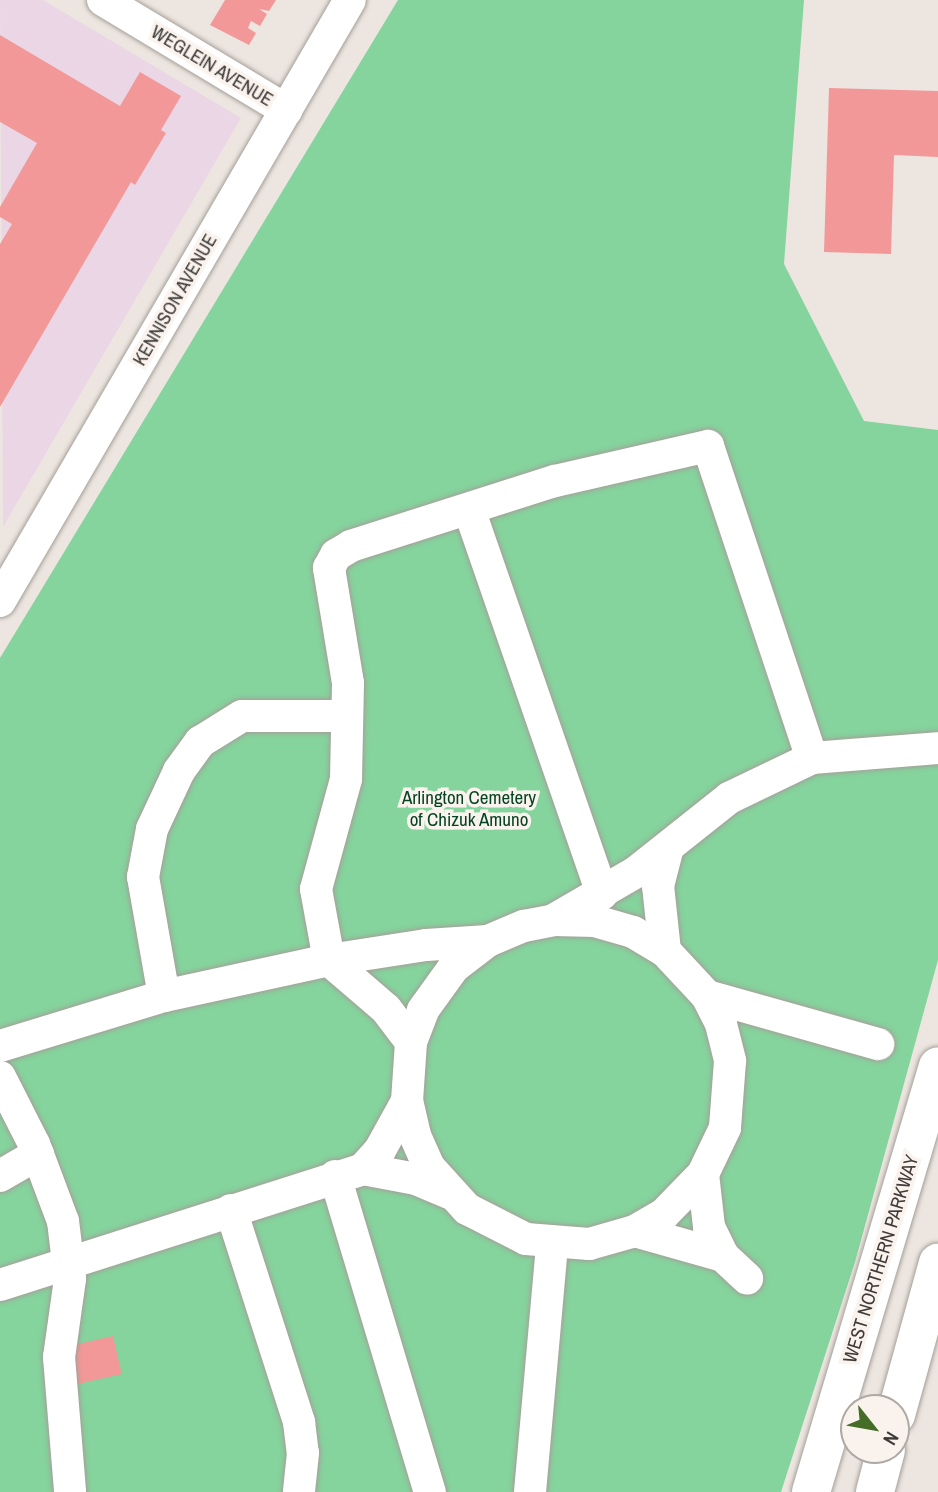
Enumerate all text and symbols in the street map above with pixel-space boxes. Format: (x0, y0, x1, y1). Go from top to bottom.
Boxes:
street label: WEGLEIN AVENUE (147, 20, 277, 112)
street label: KENNISON AVENUE (128, 230, 222, 370)
park label: Arlington Cemetery of Chizuk Amuno (402, 787, 536, 831)
street label: WEST NORTHERN PARKWAY (838, 1152, 924, 1366)
north arrow (840, 1394, 910, 1464)
text: N (877, 1427, 905, 1450)

